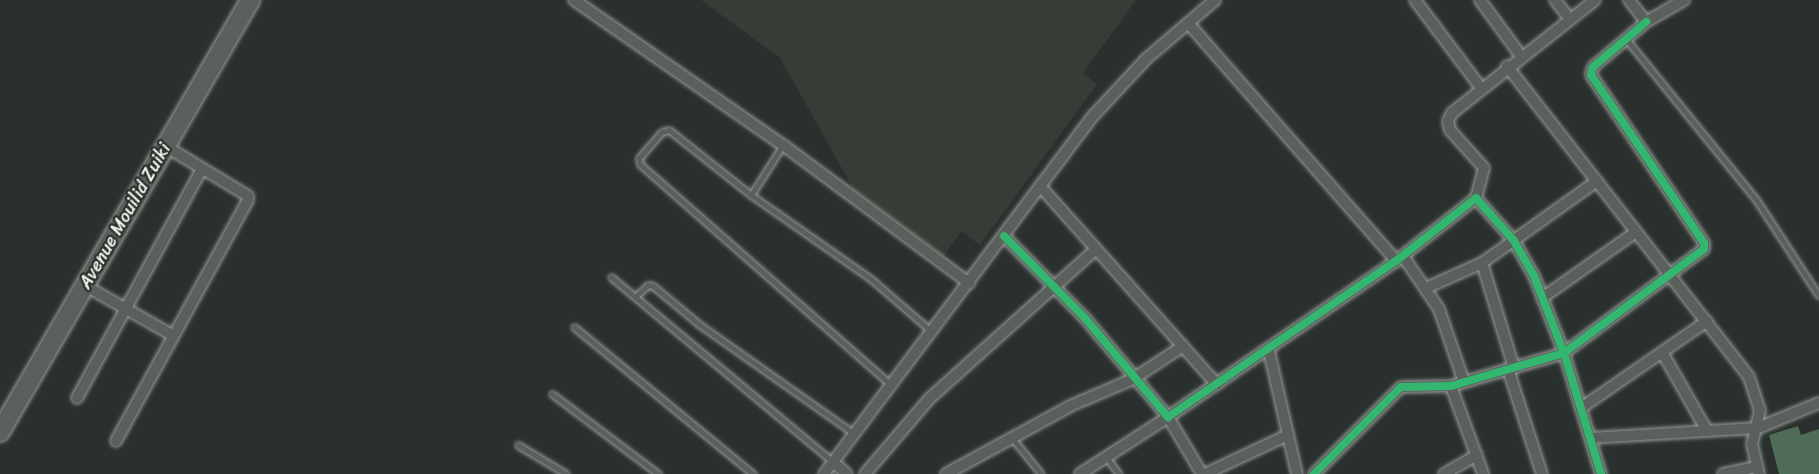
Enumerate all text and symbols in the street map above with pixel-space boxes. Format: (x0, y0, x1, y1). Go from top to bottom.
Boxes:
street label: Avenue Mouilid Zuiki (75, 140, 175, 292)

